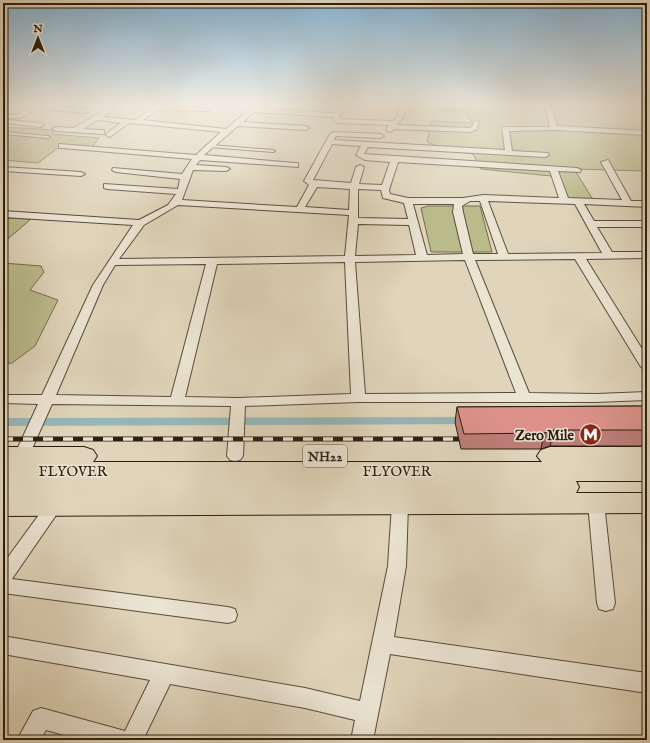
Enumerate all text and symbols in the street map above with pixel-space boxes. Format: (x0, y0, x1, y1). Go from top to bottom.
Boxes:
north arrow (18, 18, 58, 58)
text: N (32, 22, 43, 36)
metro station icon: Zero Mile (577, 422, 603, 448)
place label: Zero Mile (515, 427, 575, 445)
road number: NH22 (303, 445, 347, 467)
street label: FLYOVER (39, 463, 108, 481)
street label: FLYOVER (363, 463, 432, 481)

